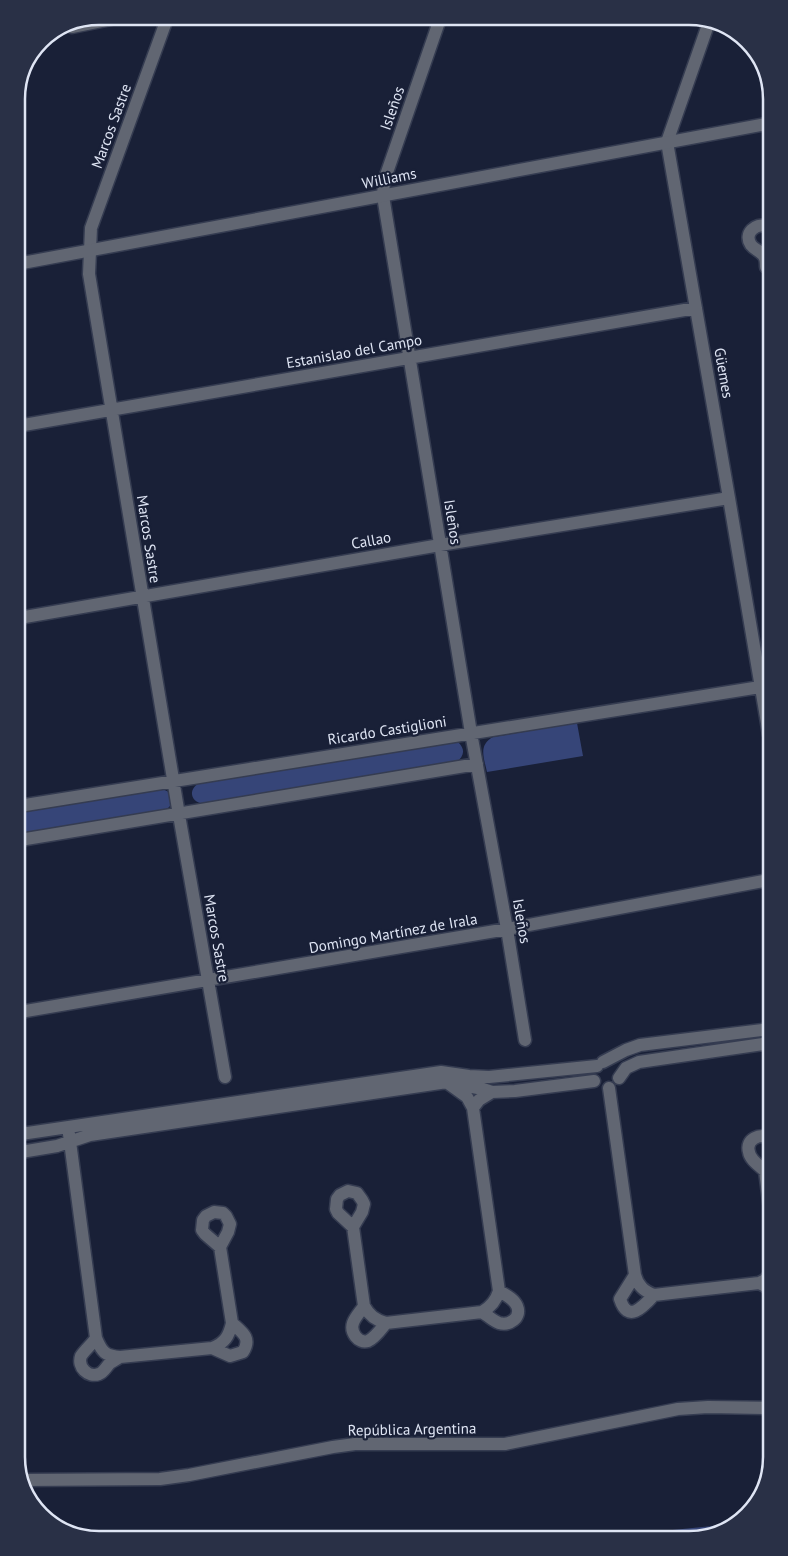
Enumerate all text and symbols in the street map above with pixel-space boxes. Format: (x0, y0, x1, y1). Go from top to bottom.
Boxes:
street label: Marcos Sastre (87, 81, 135, 171)
street label: Isleños (376, 84, 408, 132)
street label: Williams (360, 163, 418, 193)
street label: Estanislao del Campo (285, 330, 423, 372)
street label: Güemes (710, 346, 738, 400)
street label: Marcos Sastre (133, 494, 165, 584)
street label: Isleños (440, 498, 466, 546)
street label: Callao (350, 527, 392, 553)
street label: Ricardo Castiglioni (326, 711, 448, 749)
street label: Marcos Sastre (200, 893, 234, 983)
street label: Isleños (509, 897, 535, 945)
street label: Domingo Martínez de Irala (307, 909, 479, 957)
street label: República Argentina (347, 1418, 477, 1440)

